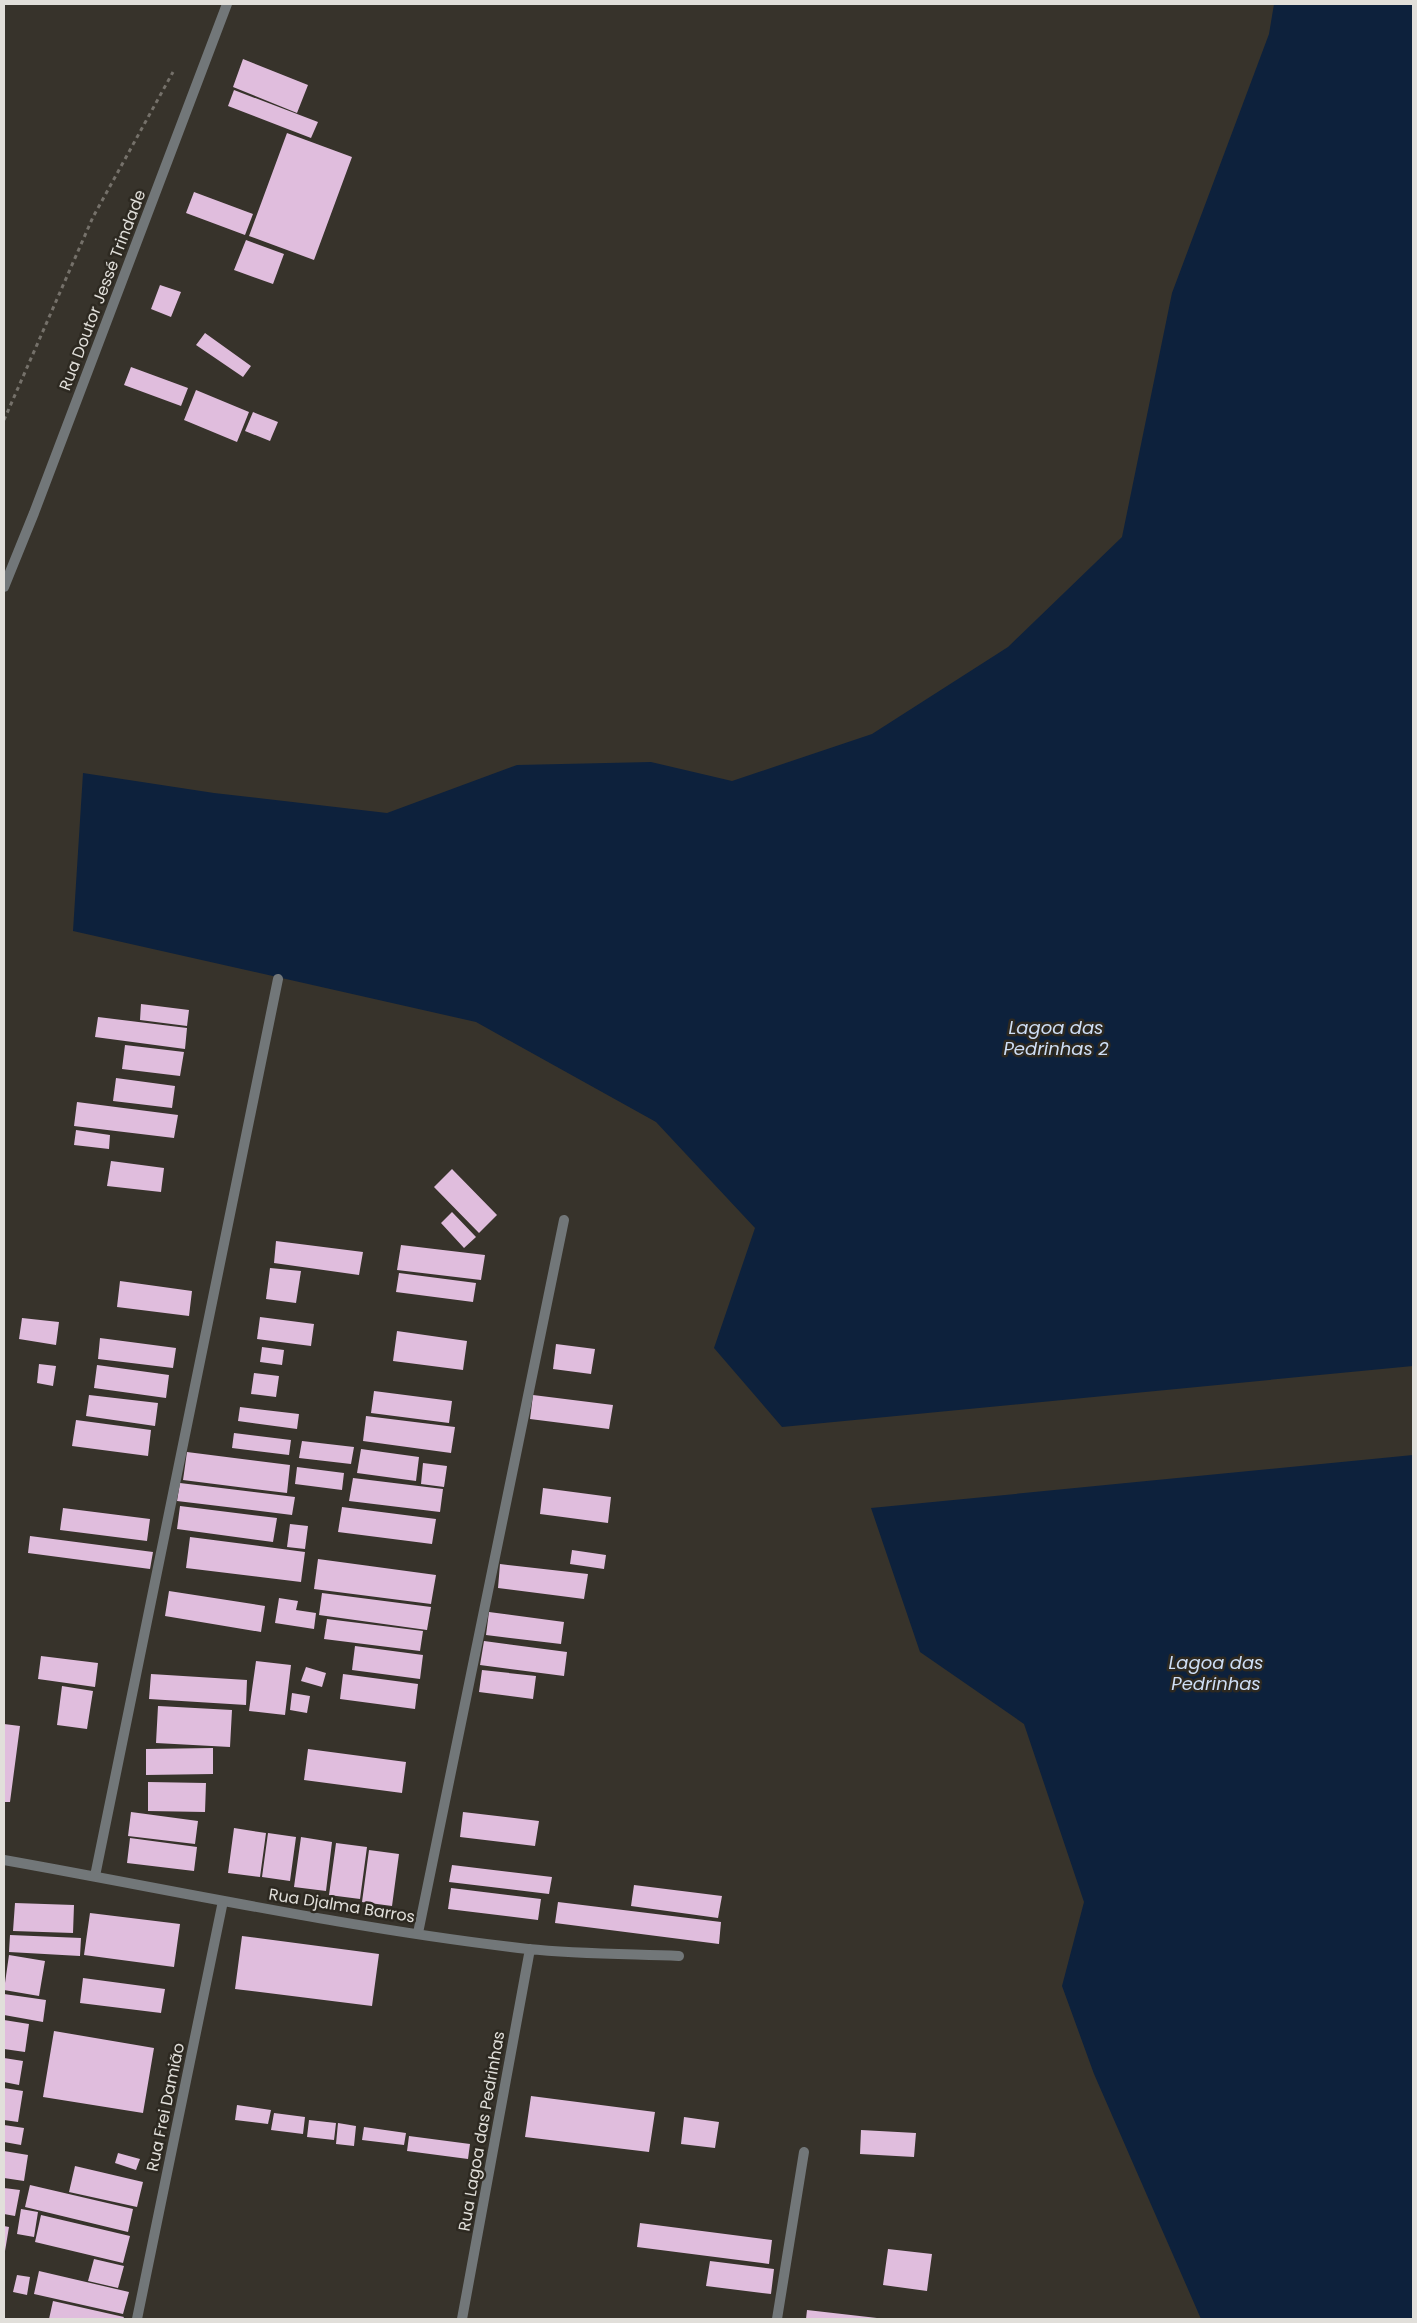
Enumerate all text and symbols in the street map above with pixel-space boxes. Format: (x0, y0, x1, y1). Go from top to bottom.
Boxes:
street label: Rua Doutor Jessé Trindade (53, 186, 152, 394)
water label: Lagoa das Pedrinhas 2 (1003, 1015, 1109, 1061)
water label: Lagoa das Pedrinhas (1169, 1650, 1263, 1696)
street label: Rua Djalma Barros (267, 1883, 417, 1928)
street label: Rua Lagoa das Pedrinhas (453, 2029, 510, 2233)
street label: Rua Frei Damião (141, 2041, 190, 2173)

